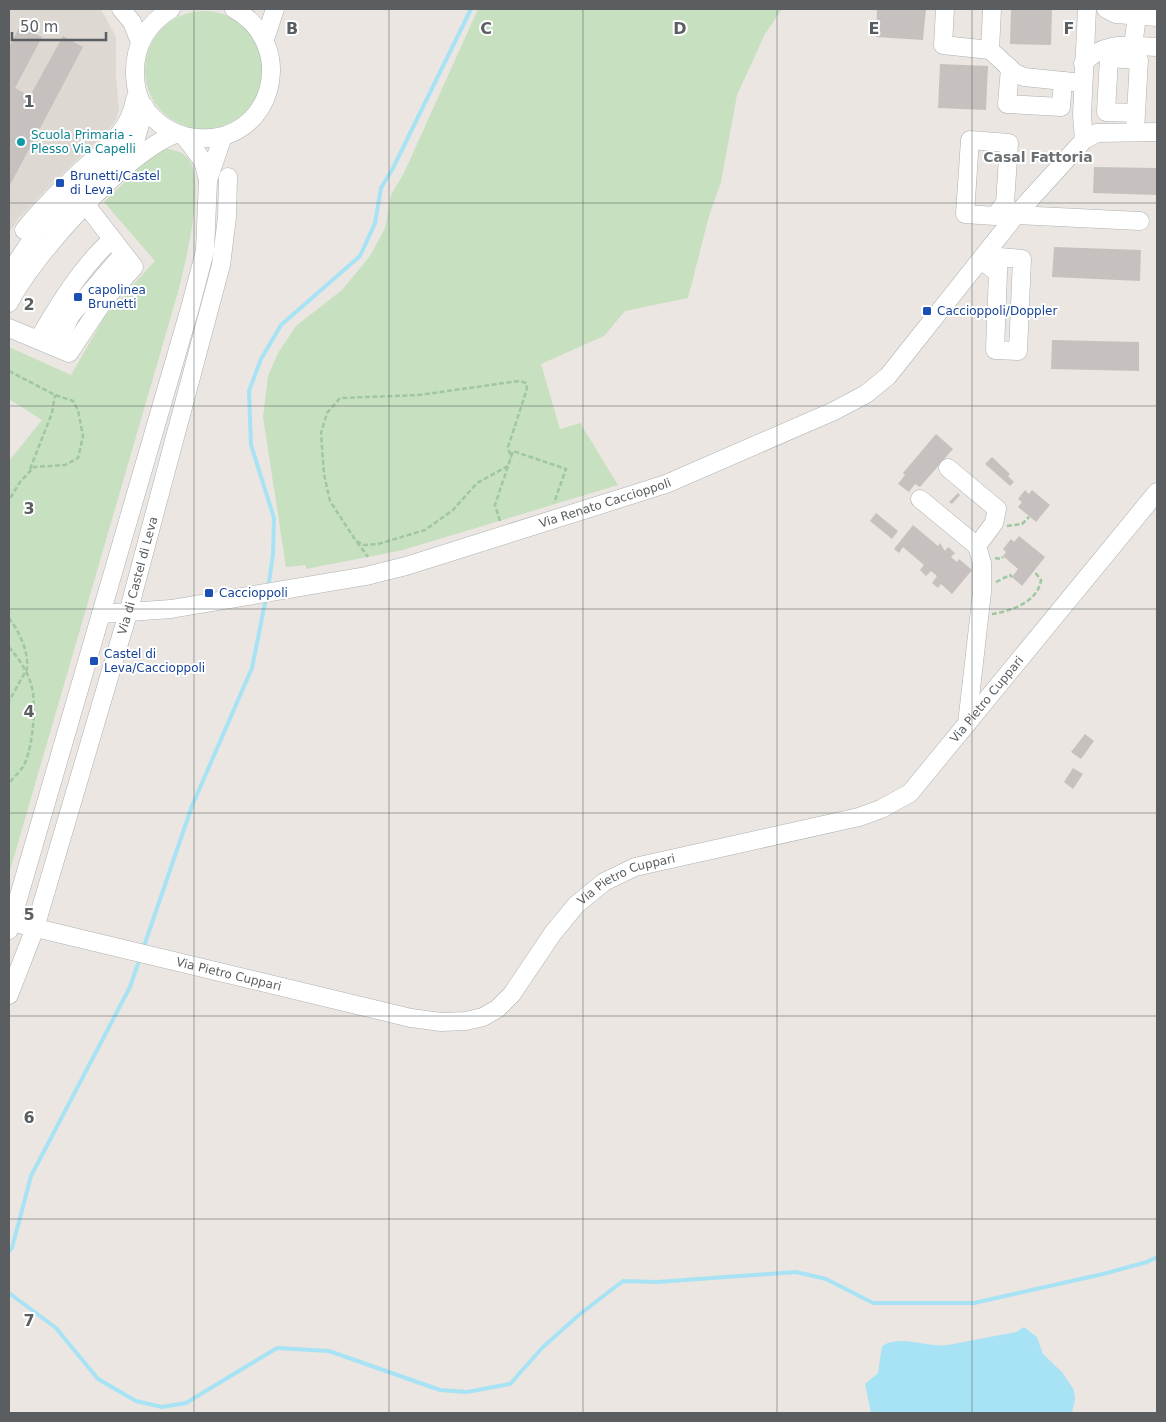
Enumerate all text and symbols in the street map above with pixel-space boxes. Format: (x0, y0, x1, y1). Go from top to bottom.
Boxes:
scale bar (12, 10, 106, 42)
text: 50 m (20, 18, 58, 36)
text: B (286, 19, 298, 38)
text: C (480, 19, 492, 38)
text: D (673, 19, 687, 38)
text: E (869, 19, 879, 38)
text: F (1064, 19, 1074, 38)
text: 1 (23, 92, 35, 111)
place label: Scuola Primaria - Plesso Via Capelli (31, 128, 136, 156)
marker: Scuola Primaria - Plesso Via Capelli (15, 136, 27, 148)
district label: Casal Fattoria (983, 149, 1093, 165)
place label: Brunetti/Castel di Leva (70, 169, 160, 197)
marker: Brunetti/Castel di Leva (54, 177, 66, 189)
place label: capolinea Brunetti (88, 283, 146, 311)
marker: capolinea Brunetti (72, 291, 84, 303)
text: 2 (23, 295, 35, 314)
place label: Caccioppoli/Doppler (937, 304, 1057, 318)
marker: Caccioppoli/Doppler (921, 305, 933, 317)
street label: Via Renato Caccioppoli (537, 476, 673, 531)
text: 3 (23, 499, 35, 518)
street label: Via di Castel di Leva (115, 515, 160, 636)
place label: Caccioppoli (219, 586, 288, 600)
marker: Caccioppoli (203, 587, 215, 599)
place label: Castel di Leva/Caccioppoli (104, 647, 205, 675)
street label: Via Pietro Cuppari (947, 653, 1026, 745)
marker: Castel di Leva/Caccioppoli (88, 655, 100, 667)
text: 4 (23, 702, 35, 721)
street label: Via Pietro Cuppari (575, 851, 677, 908)
text: 5 (23, 905, 35, 924)
street label: Via Pietro Cuppari (175, 955, 283, 994)
text: 6 (23, 1108, 35, 1127)
text: 7 (23, 1311, 35, 1330)

